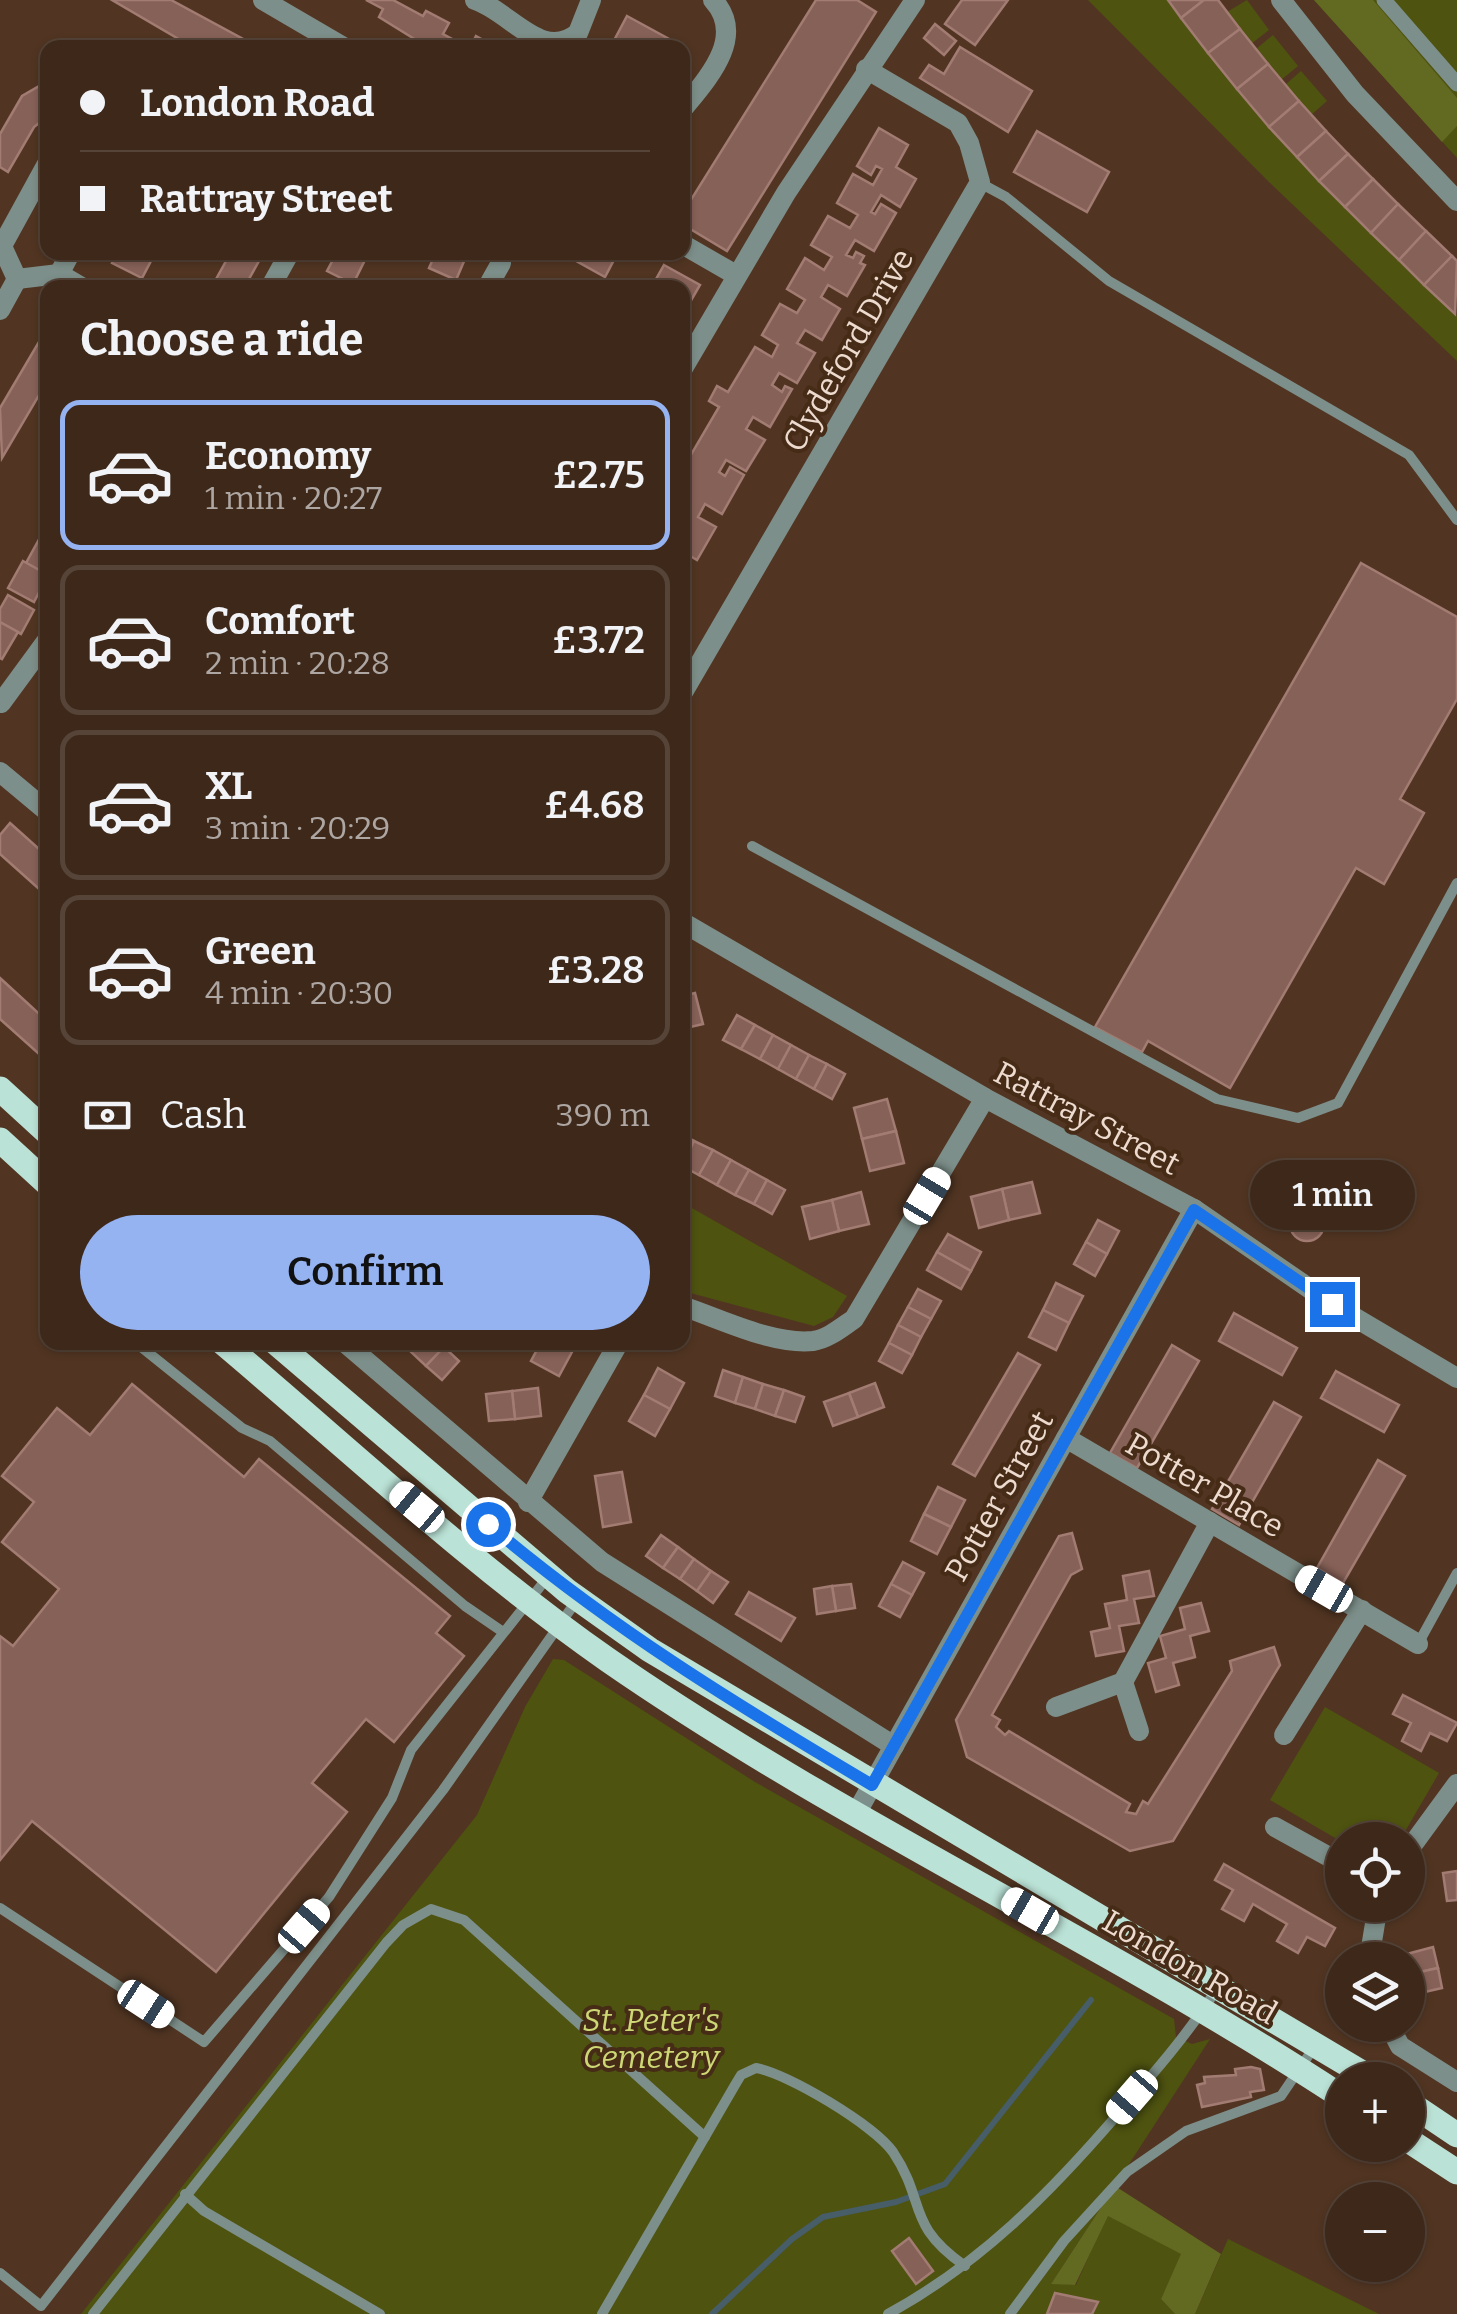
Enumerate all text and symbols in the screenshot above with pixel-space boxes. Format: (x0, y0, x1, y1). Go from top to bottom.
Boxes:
text: London Road (140, 80, 374, 126)
text: Rattray Street (140, 176, 393, 222)
street label: Clydeford Drive (775, 242, 921, 458)
text: Choose a ride (80, 313, 363, 367)
icon: car (85, 430, 175, 520)
text: Economy (205, 433, 371, 479)
text: £2.75 (552, 452, 645, 498)
text: 1 min · 20:27 (205, 479, 382, 517)
icon: car (85, 595, 175, 685)
text: Comfort (205, 598, 355, 644)
text: £3.72 (552, 617, 645, 663)
text: 2 min · 20:28 (205, 644, 390, 682)
icon: car (85, 760, 175, 850)
text: XL (205, 763, 252, 809)
text: £4.68 (544, 782, 645, 828)
text: 3 min · 20:29 (205, 809, 390, 847)
icon: car (85, 925, 175, 1015)
text: Green (205, 928, 316, 974)
text: £3.28 (547, 947, 645, 993)
text: 4 min · 20:30 (205, 974, 393, 1012)
street label: Rattray Street (988, 1053, 1187, 1183)
icon: cash (80, 1088, 135, 1143)
text: Cash (160, 1092, 246, 1138)
text: 390 m (556, 1096, 650, 1134)
callout: 1 min (1250, 1159, 1414, 1229)
car (899, 1163, 955, 1229)
text: 1 min (1292, 1176, 1373, 1214)
button: Confirm (80, 1215, 650, 1330)
route end (1310, 1282, 1355, 1327)
street label: Potter Street (937, 1404, 1061, 1587)
street label: Potter Place (1119, 1425, 1291, 1545)
car (384, 1476, 450, 1538)
route start (466, 1502, 511, 1547)
car (1291, 1561, 1357, 1617)
map controls (1325, 1822, 1425, 2282)
button: locate (1325, 1822, 1425, 1922)
car (997, 1883, 1063, 1939)
car (273, 1894, 335, 1958)
street label: London Road (1096, 1902, 1284, 2032)
button: layers (1325, 1942, 1425, 2042)
car (113, 1975, 179, 2033)
park label: St. Peter's Cemetery (582, 2001, 721, 2076)
button: + (1325, 2062, 1425, 2162)
car (1101, 2065, 1163, 2129)
button: − (1325, 2182, 1425, 2282)

